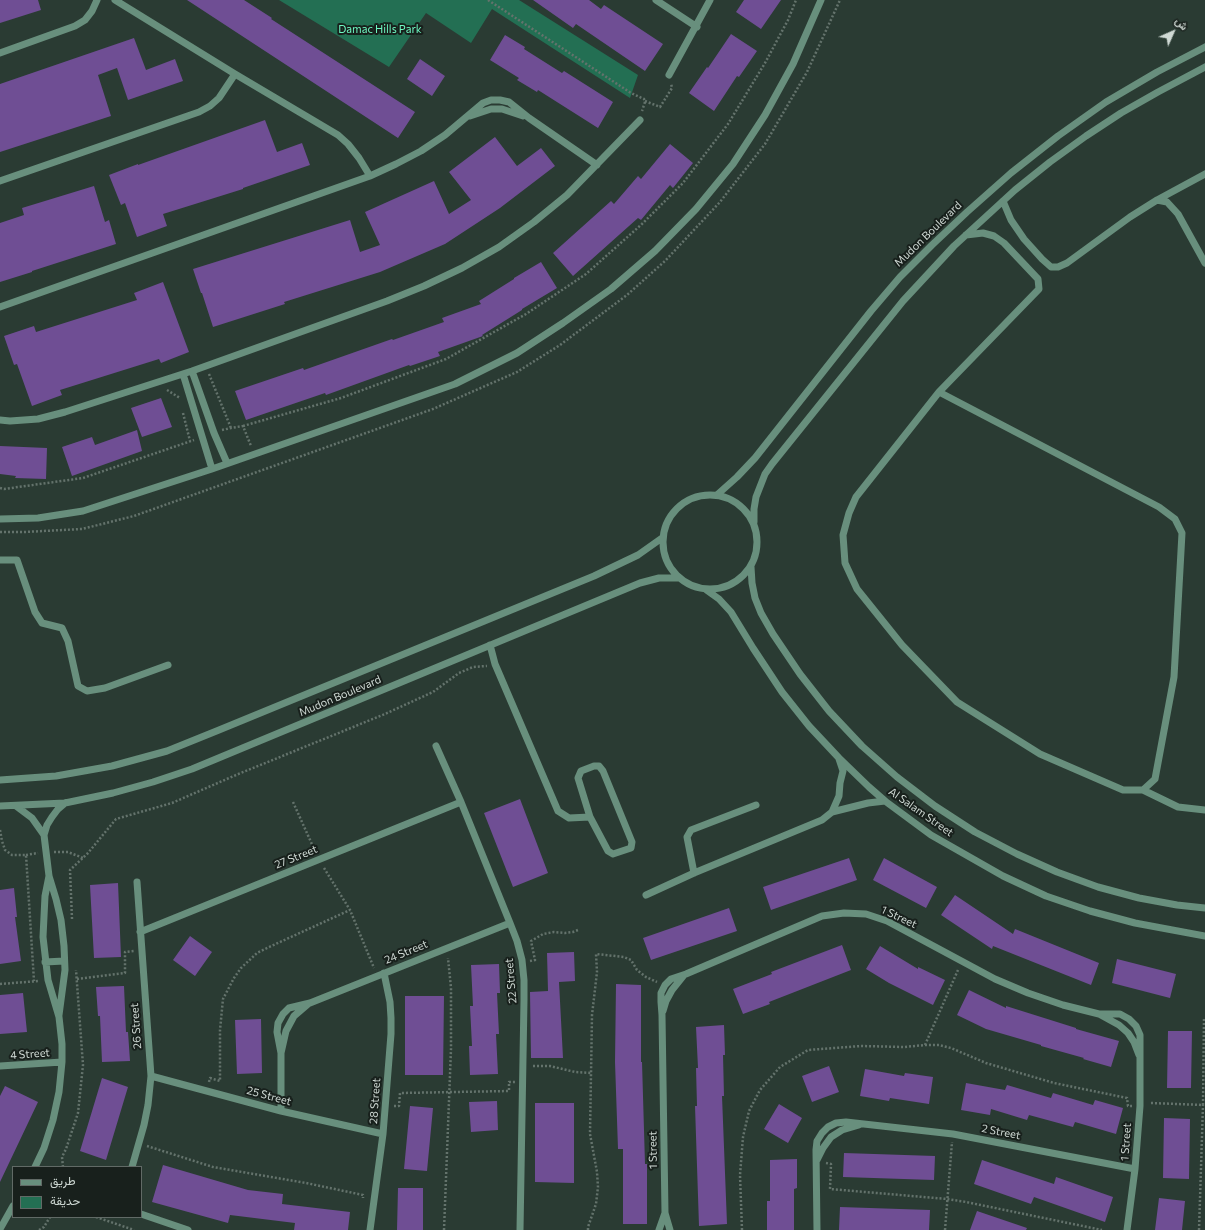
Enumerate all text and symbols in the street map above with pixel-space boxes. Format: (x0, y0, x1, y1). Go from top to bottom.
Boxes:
north arrow (1153, 12, 1193, 52)
text: ش (1173, 14, 1191, 32)
park label: Damac Hills Park (338, 22, 422, 36)
street label: Mudon Boulevard (892, 199, 964, 269)
street label: Mudon Boulevard (297, 673, 383, 719)
street label: Al Salam Street (886, 785, 956, 839)
street label: 27 Street (273, 842, 319, 872)
street label: 1 Street (879, 903, 919, 931)
street label: 24 Street (382, 937, 430, 967)
street label: 22 Street (502, 958, 520, 1004)
street label: 26 Street (128, 1003, 144, 1049)
street label: 4 Street (10, 1046, 50, 1062)
street label: 28 Street (367, 1078, 383, 1124)
street label: 25 Street (245, 1084, 293, 1108)
street label: 2 Street (980, 1122, 1022, 1142)
street label: 1 Street (1118, 1123, 1134, 1161)
street label: 1 Street (646, 1131, 660, 1169)
legend (12, 1166, 142, 1218)
text: طريق (50, 1173, 75, 1187)
text: حديقة (50, 1193, 80, 1207)

